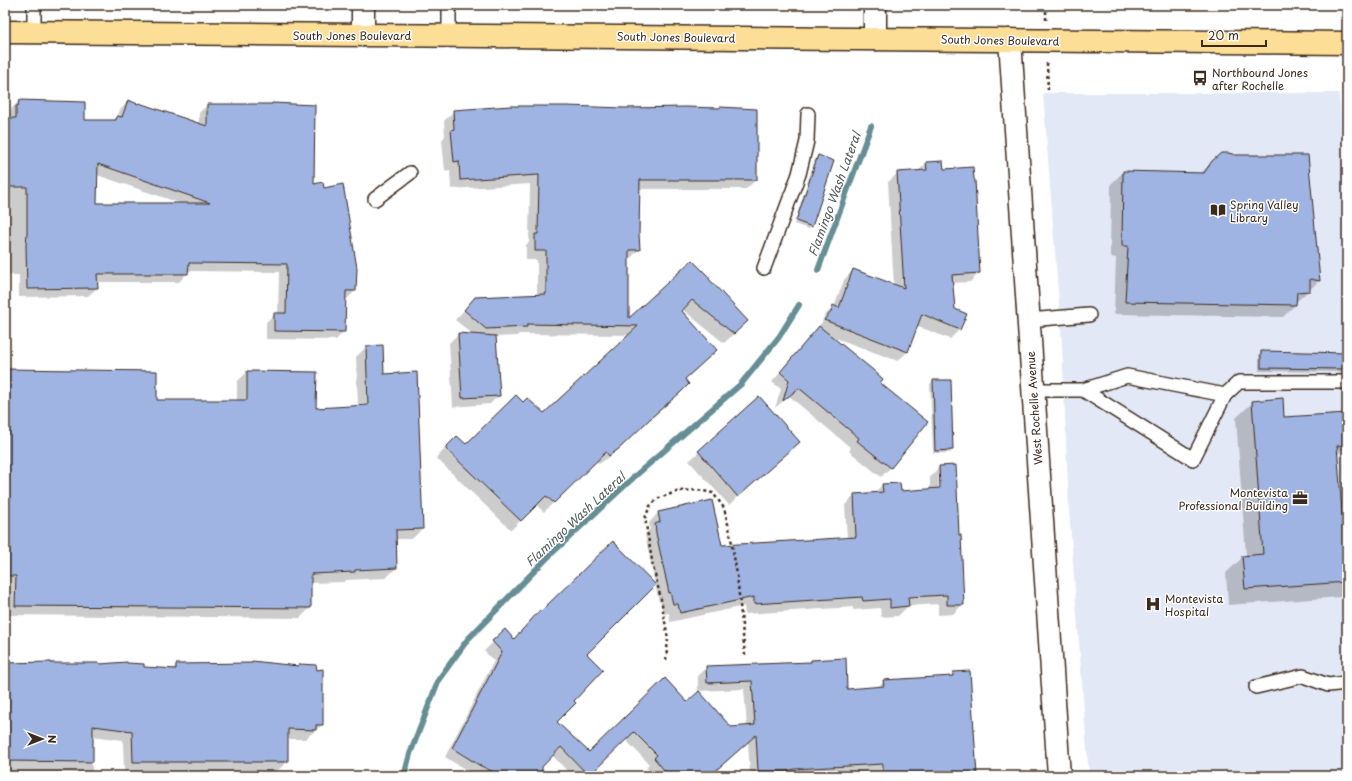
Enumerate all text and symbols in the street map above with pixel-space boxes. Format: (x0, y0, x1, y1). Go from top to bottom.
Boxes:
scale bar (1202, 22, 1266, 48)
text: 20 m (1208, 26, 1239, 44)
street label: South Jones Boulevard (293, 27, 412, 44)
street label: South Jones Boulevard (617, 27, 736, 47)
street label: South Jones Boulevard (941, 30, 1060, 50)
place label: Northbound Jones after Rochelle (1212, 64, 1308, 94)
bus stop icon: Northbound Jones after Rochelle (1191, 69, 1209, 87)
water label: Flamingo Wash Lateral (803, 128, 865, 259)
place label: Spring Valley Library (1230, 196, 1299, 226)
library icon: Spring Valley Library (1209, 201, 1227, 219)
street label: West Rochelle Avenue (1022, 351, 1046, 465)
water label: Flamingo Wash Lateral (521, 467, 630, 570)
place label: Montevista Professional Building (1178, 484, 1288, 514)
office icon: Montevista Professional Building (1291, 489, 1309, 507)
place label: Montevista Hospital (1165, 590, 1223, 620)
hospital icon: Montevista Hospital (1144, 595, 1162, 613)
north arrow (22, 719, 62, 759)
text: N (44, 735, 61, 744)

